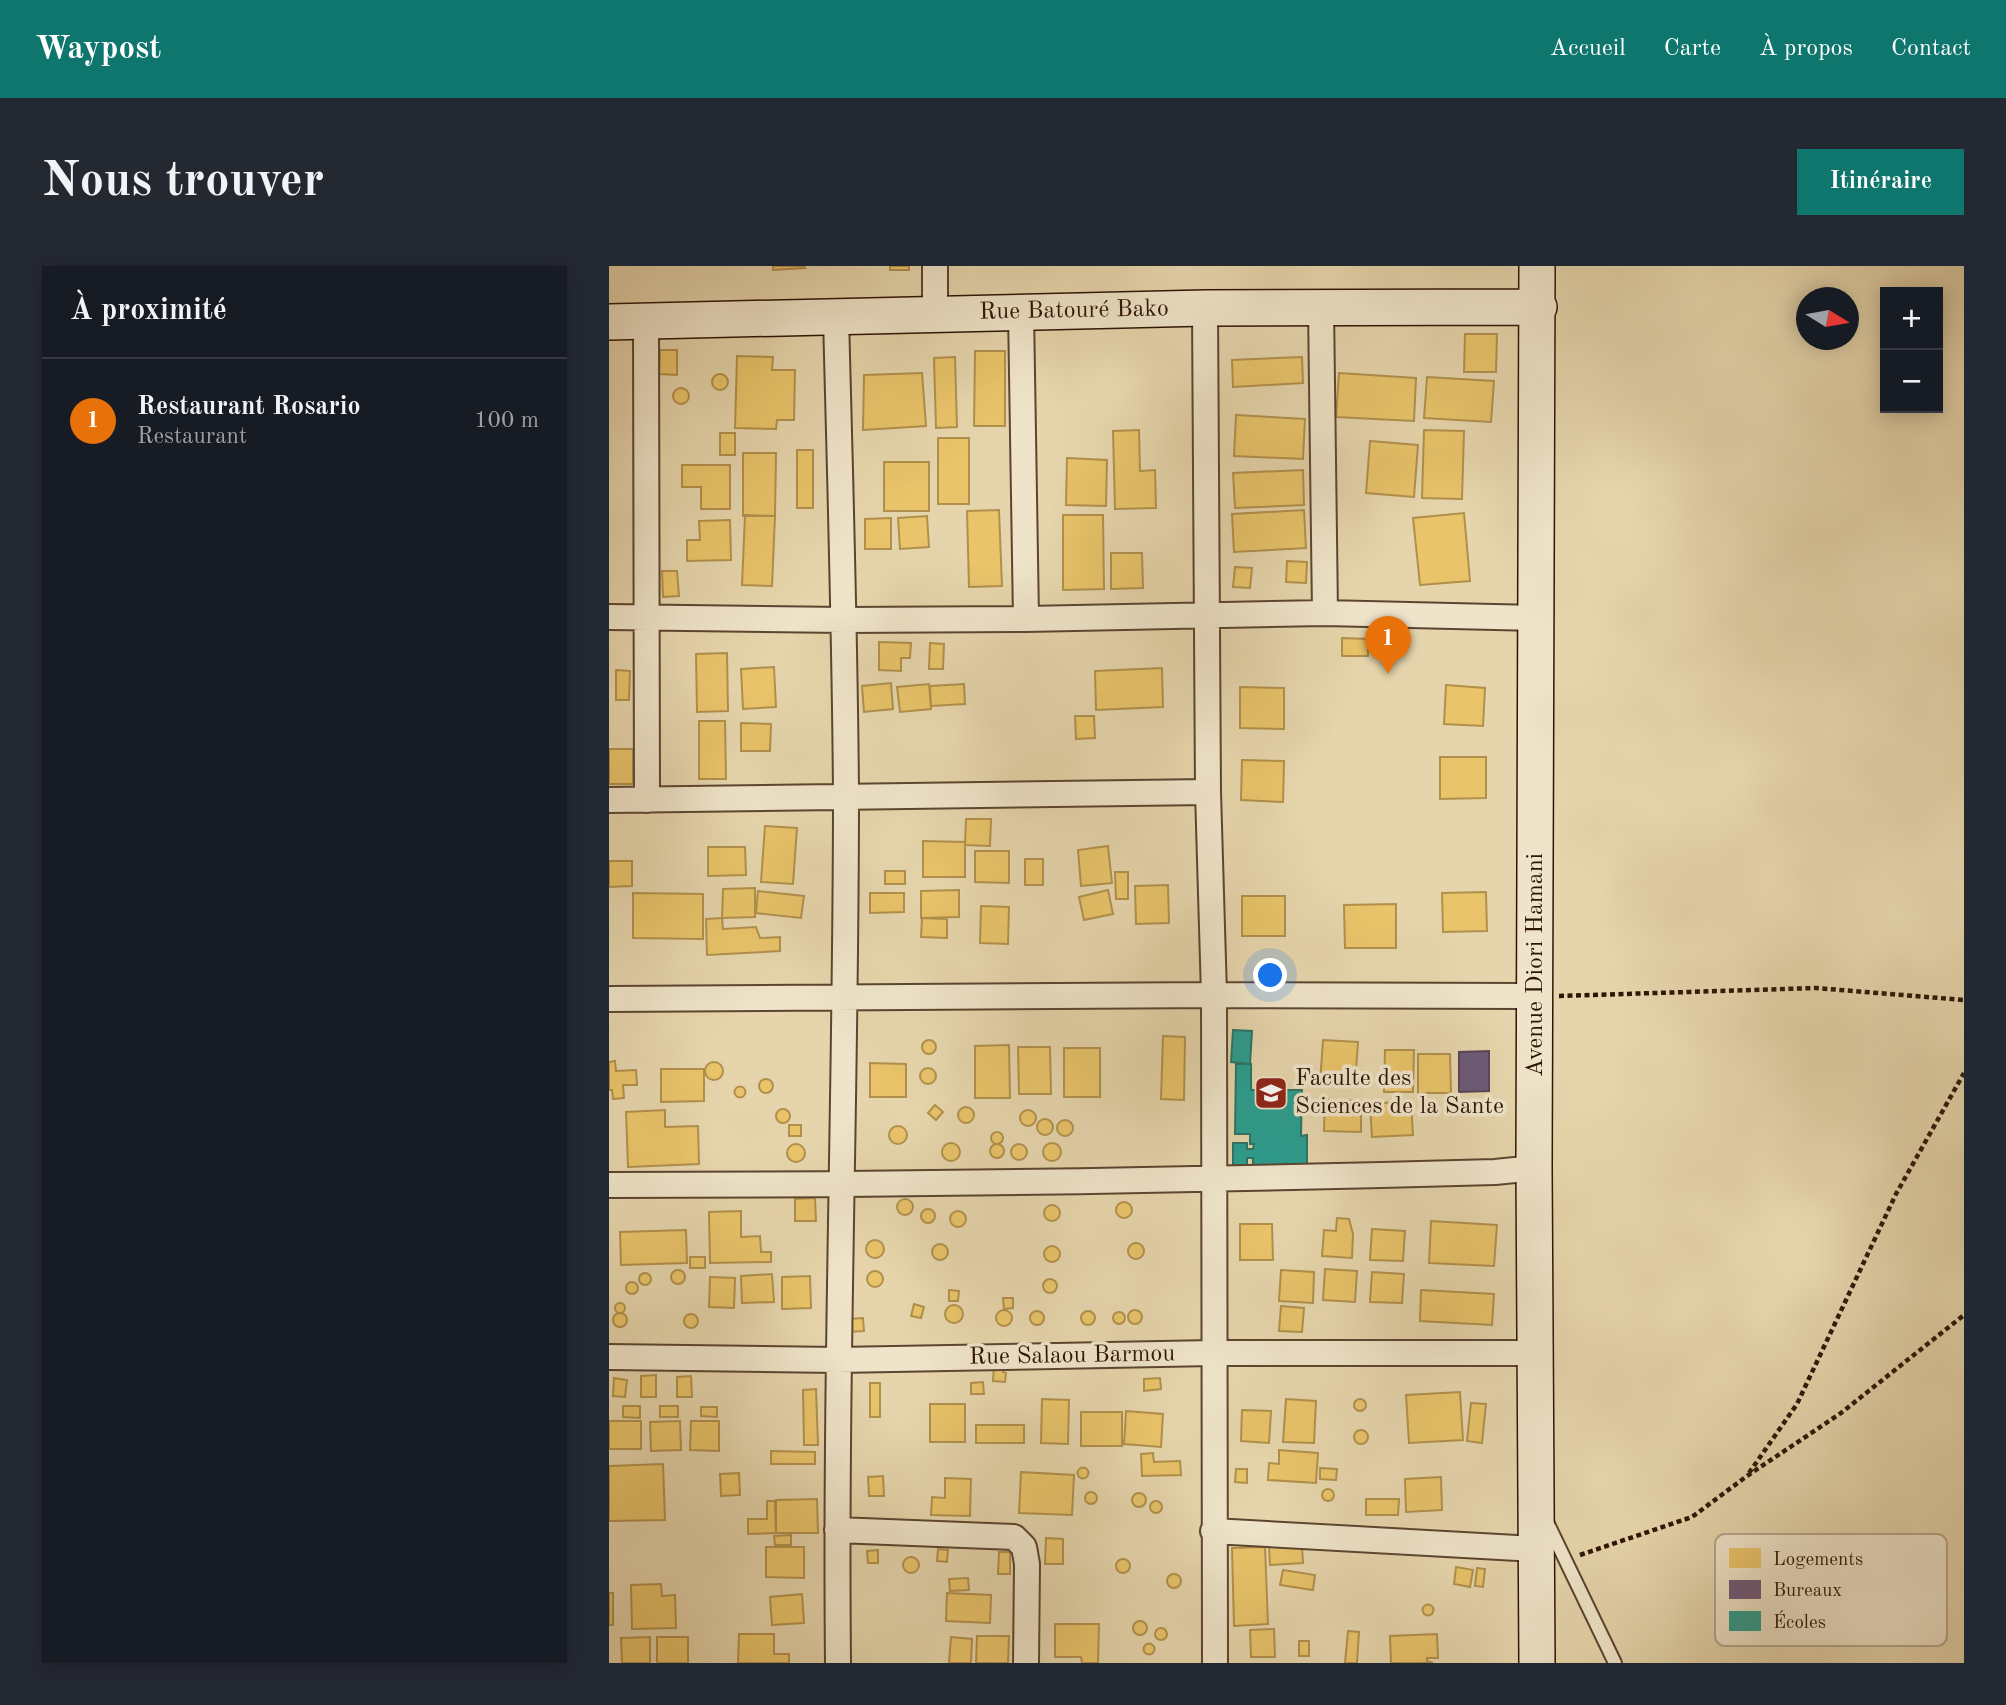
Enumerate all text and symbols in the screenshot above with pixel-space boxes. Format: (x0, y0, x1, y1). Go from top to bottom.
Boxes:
text: Waypost (35, 33, 161, 66)
text: Accueil (1550, 37, 1626, 61)
text: Carte (1664, 37, 1721, 61)
text: À propos (1759, 37, 1853, 61)
text: Contact (1891, 37, 1971, 61)
button: Itinéraire (1797, 149, 1964, 215)
text: Nous trouver (42, 158, 324, 207)
north arrow (1796, 287, 1859, 350)
map controls (1880, 287, 1943, 413)
button: + (1880, 287, 1943, 350)
text: À proximité (70, 296, 227, 326)
street label: Rue Batouré Bako (979, 297, 1169, 325)
button: − (1880, 350, 1943, 413)
text: Restaurant Rosario (137, 394, 361, 420)
text: 1 (86, 409, 100, 432)
text: 100 m (474, 409, 539, 432)
text: Restaurant (137, 425, 247, 448)
pin: 1 (1365, 616, 1411, 674)
street label: Avenue Diori Hamani (1524, 853, 1548, 1077)
your location (1253, 958, 1287, 992)
place label: Faculte des Sciences de la Sante (1295, 1067, 1504, 1119)
school or university icon: Faculte des Sciences de la Sante (1252, 1074, 1290, 1112)
street label: Rue Salaou Barmou (969, 1342, 1176, 1370)
legend (1715, 1534, 1947, 1646)
text: Logements (1773, 1551, 1863, 1570)
text: Bureaux (1773, 1582, 1842, 1601)
text: Écoles (1773, 1610, 1826, 1633)

